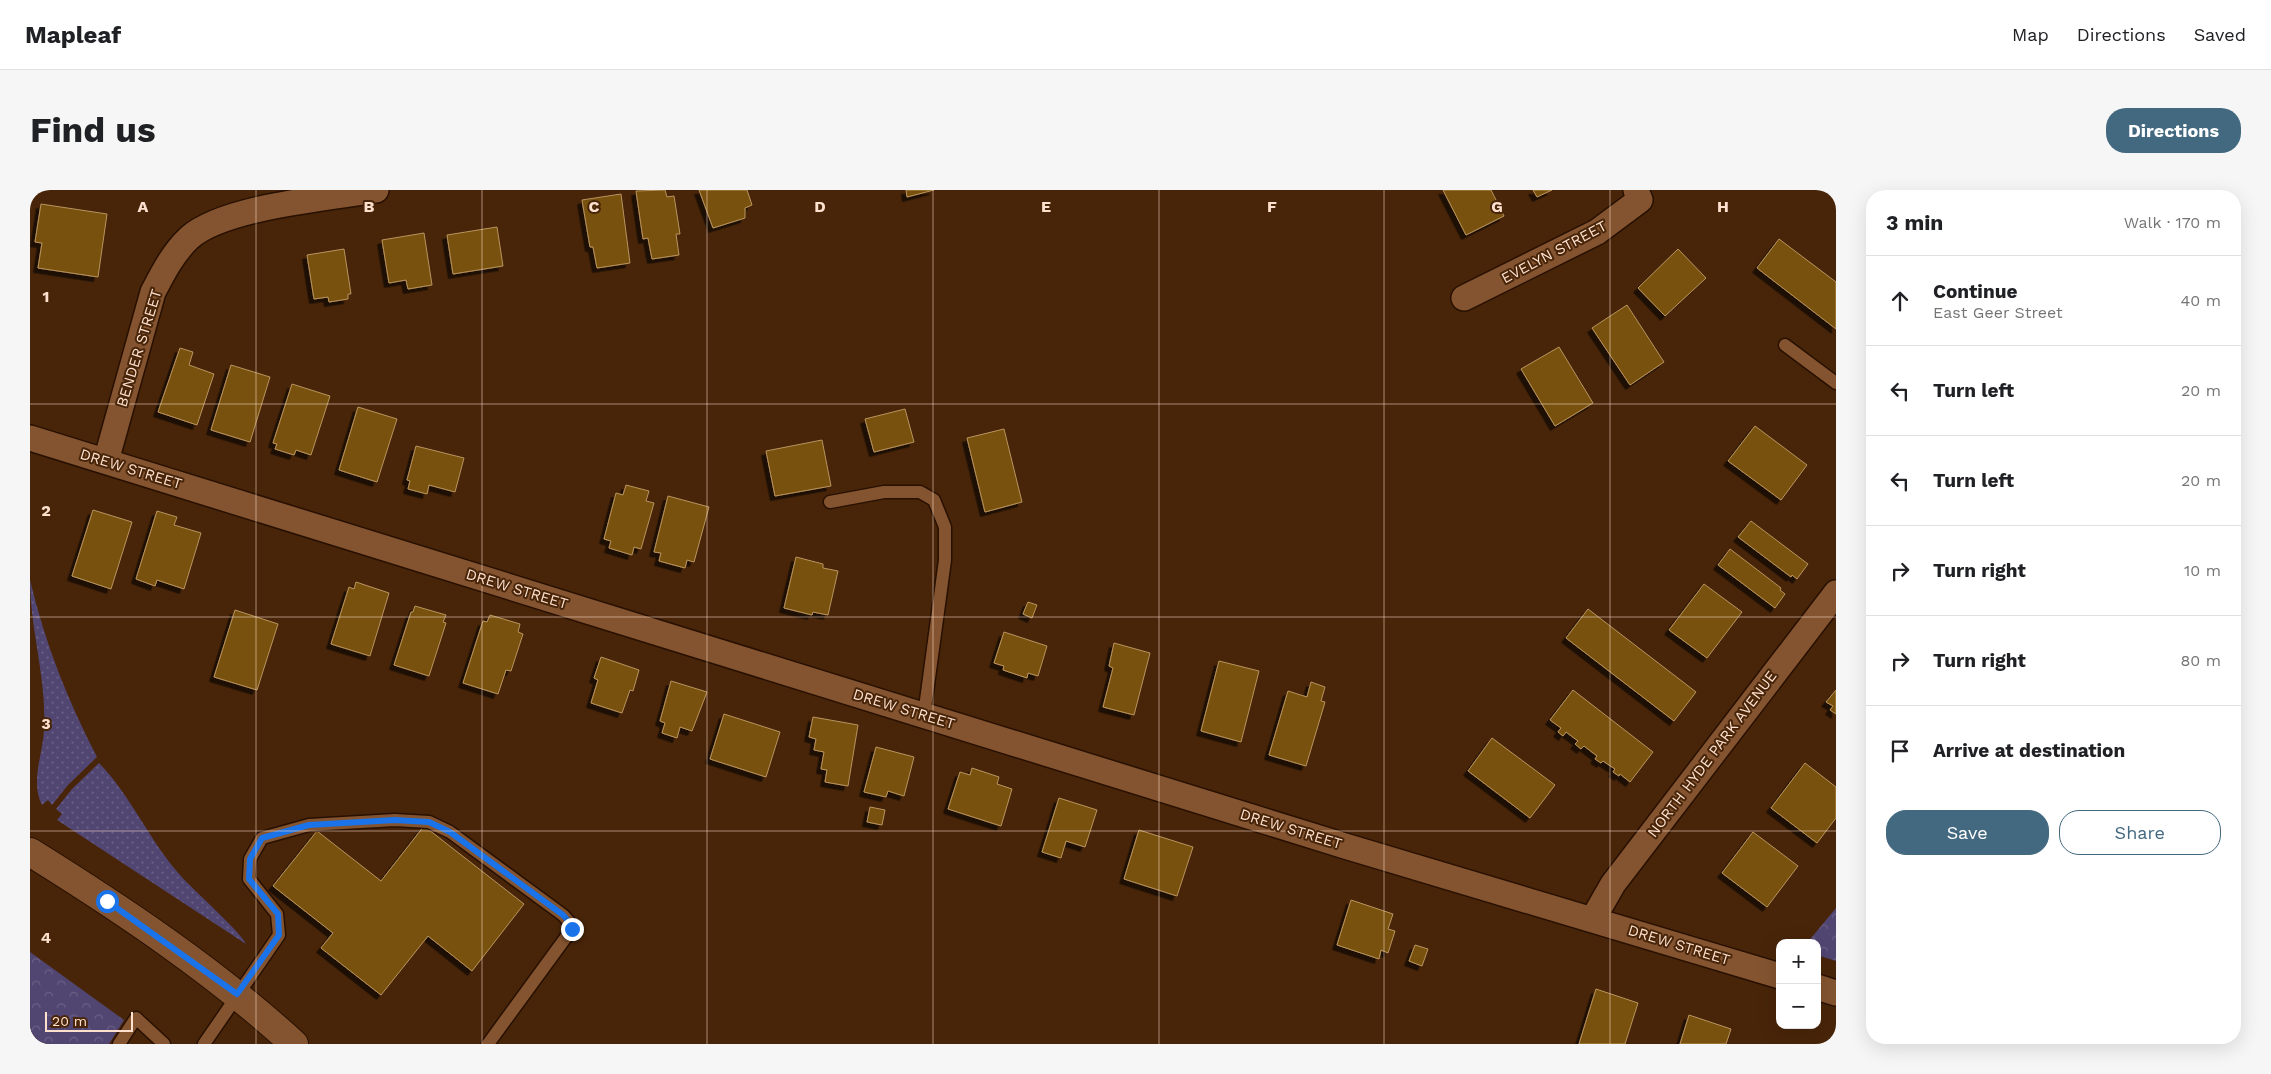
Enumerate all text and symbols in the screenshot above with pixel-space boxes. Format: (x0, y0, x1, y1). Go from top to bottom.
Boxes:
text: Mapleaf (25, 21, 121, 49)
text: Map (2012, 24, 2049, 45)
text: Directions (2077, 24, 2166, 45)
text: Saved (2194, 24, 2246, 45)
button: Directions (2106, 108, 2241, 153)
text: Find us (30, 109, 156, 151)
text: A (138, 197, 149, 216)
text: B (364, 197, 375, 216)
text: C (589, 197, 600, 216)
text: D (814, 197, 826, 216)
text: E (1041, 197, 1051, 216)
text: F (1267, 197, 1277, 216)
text: G (1491, 197, 1503, 216)
text: H (1717, 197, 1729, 216)
text: 3 min (1886, 210, 1943, 235)
text: Walk · 170 m (2124, 213, 2221, 232)
street label: EVELYN STREET (1498, 217, 1610, 287)
text: Continue (1933, 280, 2017, 303)
text: 1 (43, 287, 49, 306)
street label: BENDER STREET (113, 287, 165, 409)
icon: ahead (1886, 287, 1914, 315)
text: 40 m (2181, 291, 2221, 310)
text: East Geer Street (1933, 303, 2063, 322)
icon: left (1886, 377, 1914, 405)
text: Turn left (1933, 379, 2014, 402)
text: 20 m (2181, 381, 2221, 400)
street label: DREW STREET (78, 445, 184, 493)
icon: left (1886, 467, 1914, 495)
text: Turn left (1933, 469, 2014, 492)
text: 20 m (2181, 471, 2221, 490)
text: 2 (41, 501, 51, 520)
icon: right (1886, 557, 1914, 585)
text: Turn right (1933, 559, 2026, 582)
text: 10 m (2184, 561, 2221, 580)
street label: DREW STREET (464, 565, 570, 613)
icon: right (1886, 647, 1914, 675)
text: Turn right (1933, 649, 2026, 672)
text: 80 m (2180, 651, 2221, 670)
street label: NORTH HYDE PARK AVENUE (1643, 667, 1781, 841)
street label: DREW STREET (851, 685, 957, 733)
text: 3 (41, 714, 51, 733)
icon: arrive (1886, 737, 1914, 765)
text: Arrive at destination (1933, 739, 2125, 762)
street label: DREW STREET (1238, 805, 1344, 853)
button: Save (1886, 810, 2049, 855)
button: Share (2059, 810, 2221, 855)
route start (96, 890, 119, 913)
route end (561, 918, 584, 941)
street label: DREW STREET (1626, 921, 1732, 969)
text: 4 (41, 928, 51, 947)
map controls (1776, 939, 1821, 1029)
button: + (1776, 939, 1821, 984)
button: − (1776, 984, 1821, 1029)
scale bar (45, 1009, 132, 1032)
text: 20 m (52, 1013, 87, 1029)

